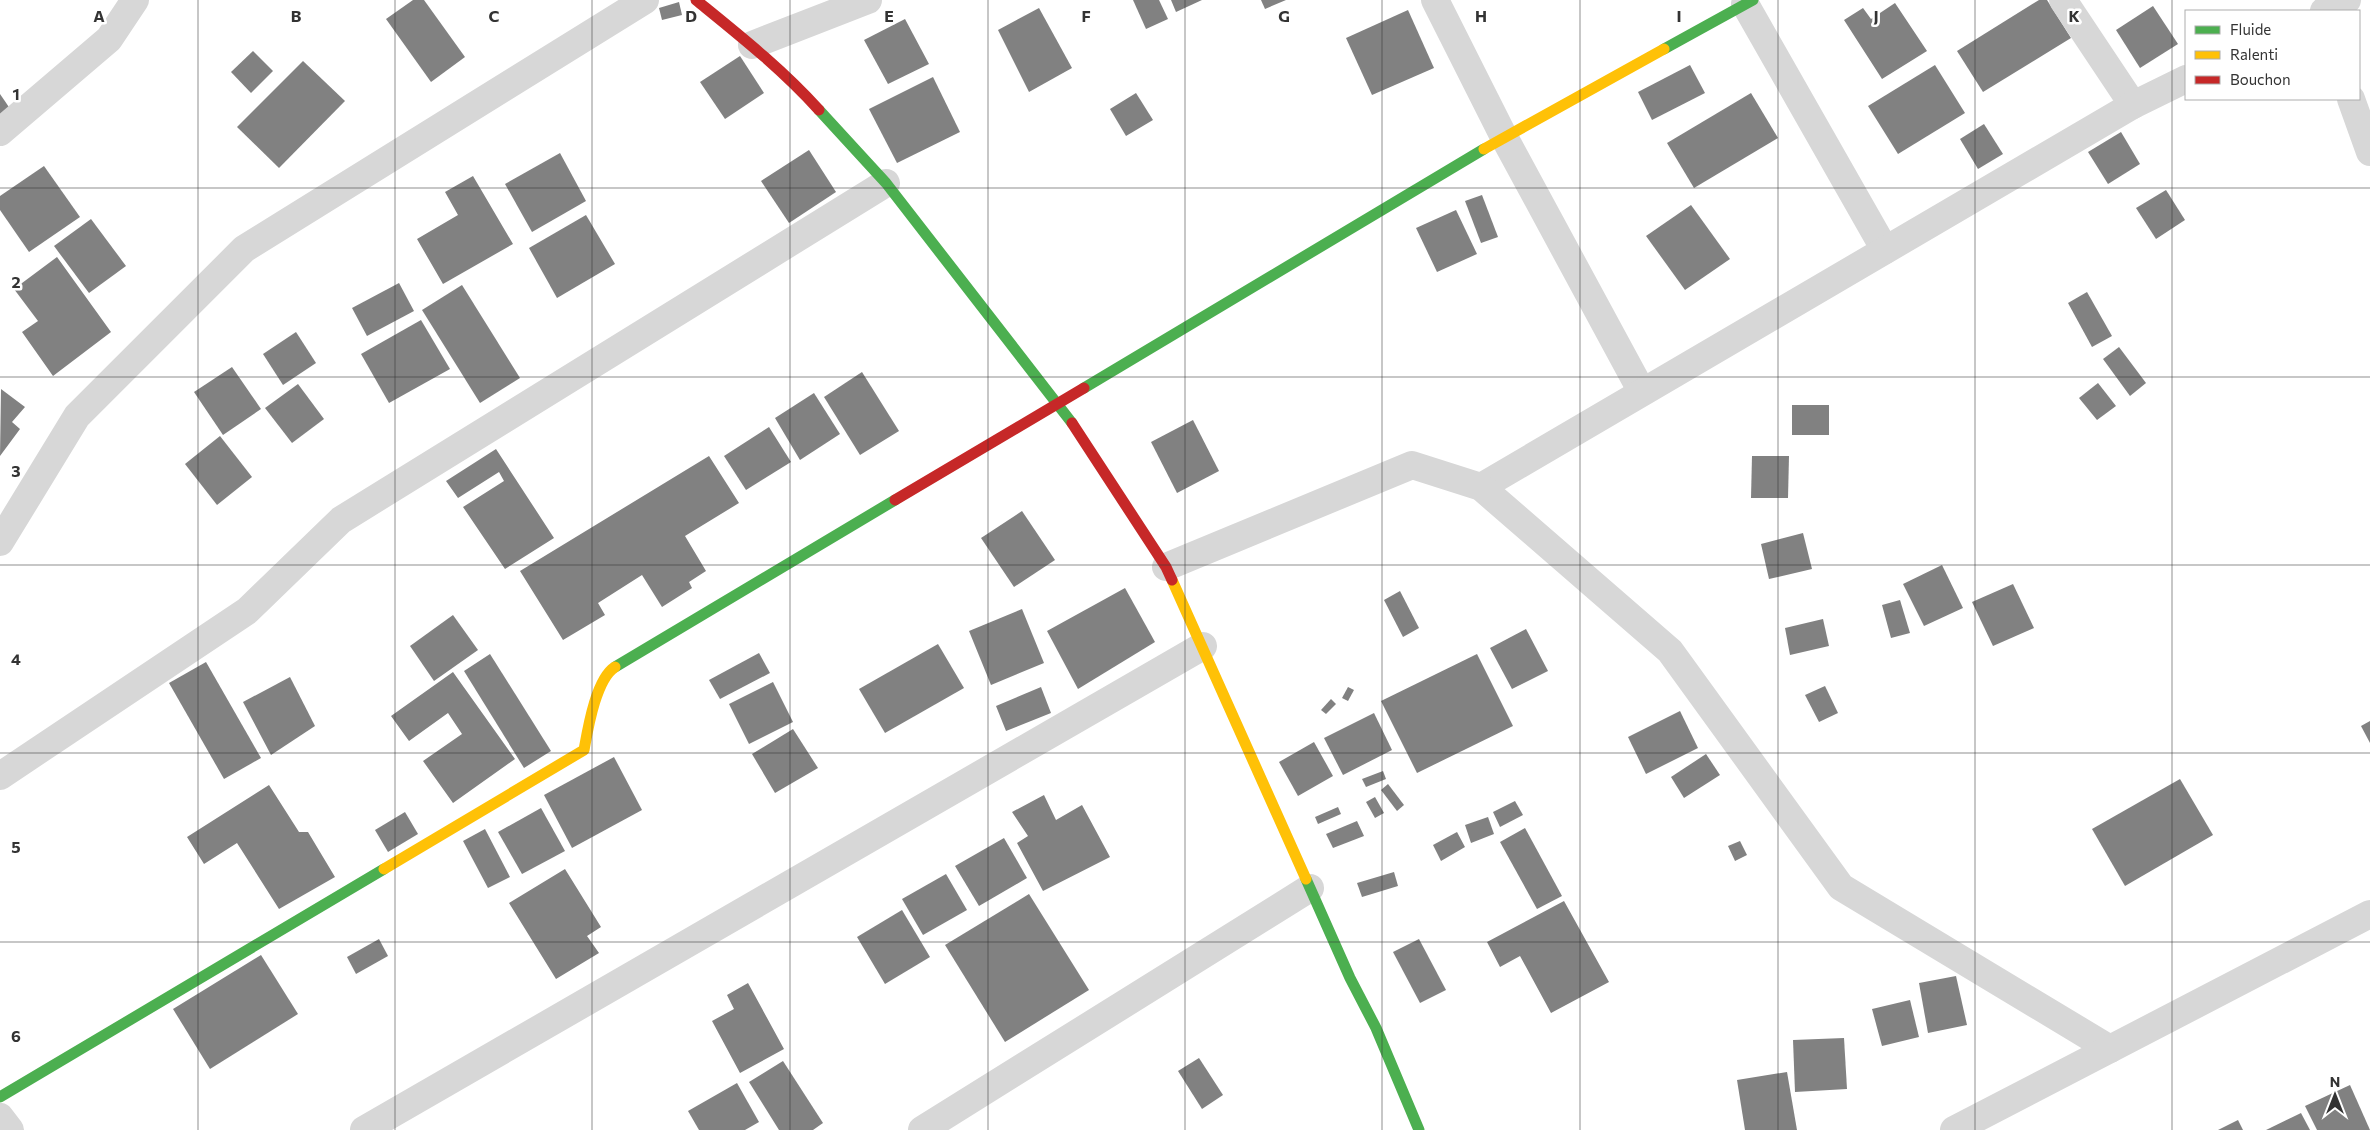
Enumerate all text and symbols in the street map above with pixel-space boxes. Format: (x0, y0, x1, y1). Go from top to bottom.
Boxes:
text: A (93, 6, 105, 25)
text: B (291, 6, 302, 25)
text: C (489, 6, 500, 25)
text: D (685, 6, 697, 25)
text: E (884, 6, 894, 25)
text: F (1081, 6, 1091, 25)
text: G (1278, 6, 1290, 25)
text: H (1475, 6, 1487, 25)
text: I (1676, 6, 1682, 25)
text: J (1873, 6, 1879, 25)
text: K (2068, 6, 2080, 25)
legend (2185, 10, 2360, 100)
text: Fluide (2230, 20, 2271, 38)
text: Ralenti (2230, 45, 2278, 63)
text: Bouchon (2230, 70, 2291, 88)
text: 1 (12, 84, 20, 103)
text: 2 (11, 272, 21, 291)
text: 3 (11, 461, 21, 480)
text: 4 (11, 649, 21, 668)
text: 5 (11, 837, 21, 856)
text: 6 (11, 1026, 21, 1045)
north arrow (2310, 1070, 2360, 1120)
text: N (2330, 1073, 2340, 1090)

